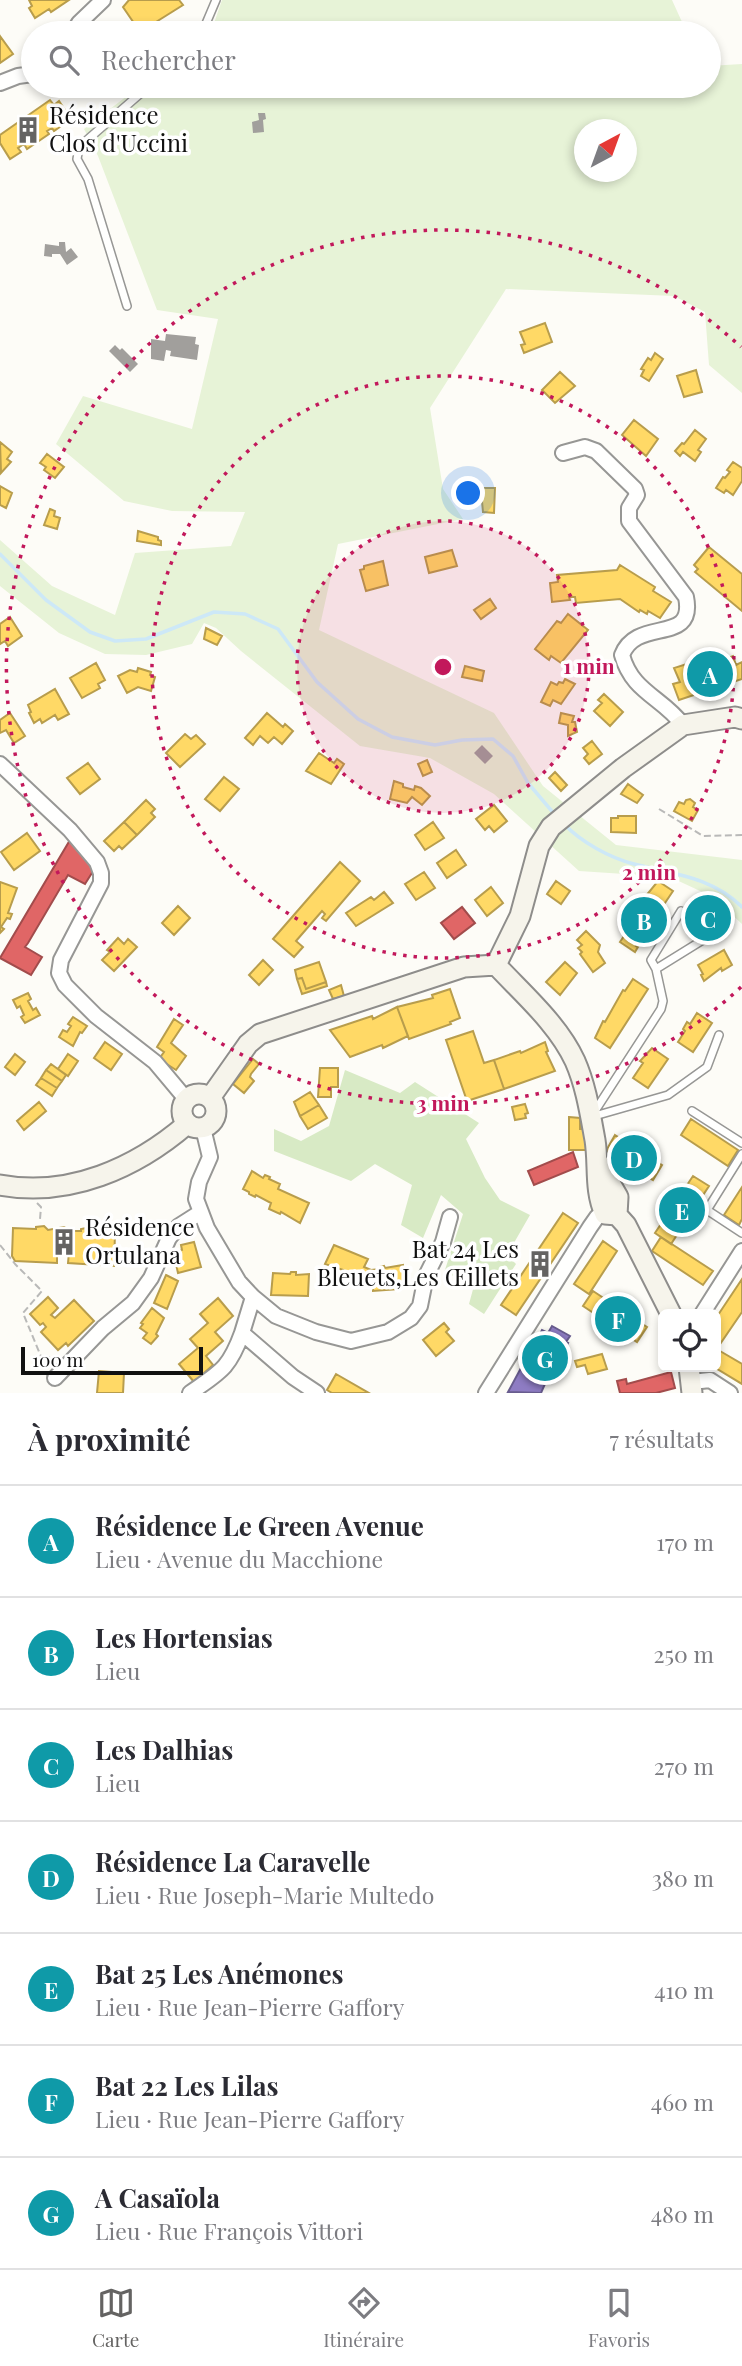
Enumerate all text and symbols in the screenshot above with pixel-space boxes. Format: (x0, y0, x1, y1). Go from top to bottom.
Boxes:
search box (21, 21, 721, 98)
icon: search (45, 41, 83, 79)
text: Rechercher (101, 42, 236, 77)
place label: Résidence Clos d'Uccini (49, 98, 188, 158)
building icon: Résidence Clos d'Uccini (13, 115, 43, 145)
north arrow (574, 119, 637, 182)
your location (451, 476, 485, 510)
pin: A (687, 648, 733, 700)
text: 1 min (563, 651, 615, 679)
centre of rings (431, 655, 455, 679)
text: 2 min (622, 857, 676, 885)
pin: C (685, 892, 731, 944)
pin: B (621, 894, 667, 946)
text: 3 min (416, 1088, 470, 1116)
pin: D (611, 1132, 657, 1184)
pin: E (659, 1184, 705, 1236)
place label: Résidence Ortulana (85, 1210, 195, 1270)
building icon: Résidence Ortulana (49, 1227, 79, 1257)
place label: Bat 24 Les Bleuets,Les Œillets (317, 1232, 519, 1292)
building icon: Bat 24 Les Bleuets,Les Œillets (525, 1249, 555, 1279)
pin: F (595, 1293, 641, 1345)
map controls (658, 1309, 721, 1372)
button: locate (658, 1309, 721, 1372)
pin: G (522, 1332, 568, 1384)
scale bar (21, 1344, 203, 1376)
text: 100 m (32, 1346, 83, 1372)
text: À proximité (28, 1419, 191, 1459)
text: 7 résultats (610, 1423, 714, 1454)
text: Résidence Le Green Avenue (95, 1508, 424, 1543)
text: A (43, 1526, 59, 1557)
text: 170 m (656, 1526, 714, 1557)
text: Lieu · Avenue du Macchione (95, 1543, 383, 1574)
text: Les Hortensias (95, 1620, 273, 1655)
text: B (43, 1638, 59, 1669)
text: 250 m (653, 1638, 714, 1669)
text: Lieu (95, 1655, 140, 1686)
text: Les Dalhias (95, 1732, 233, 1767)
text: C (43, 1750, 59, 1781)
text: 270 m (654, 1750, 714, 1781)
text: Lieu (95, 1767, 140, 1798)
text: Résidence La Caravelle (95, 1844, 370, 1879)
text: D (42, 1862, 60, 1893)
text: 380 m (652, 1862, 714, 1893)
text: Lieu · Rue Joseph-Marie Multedo (95, 1879, 434, 1910)
text: Bat 25 Les Anémones (95, 1956, 344, 1991)
text: E (44, 1974, 58, 2005)
text: 410 m (654, 1974, 714, 2005)
text: Lieu · Rue Jean-Pierre Gaffory (95, 1991, 404, 2022)
text: Bat 22 Les Lilas (95, 2068, 278, 2103)
text: F (44, 2086, 58, 2117)
text: 460 m (651, 2086, 714, 2117)
text: Lieu · Rue Jean-Pierre Gaffory (95, 2103, 404, 2134)
text: A Casaïola (95, 2180, 220, 2215)
text: G (43, 2198, 59, 2229)
text: 480 m (651, 2198, 714, 2229)
text: Lieu · Rue François Vittori (95, 2215, 363, 2246)
tab: Carte (92, 2284, 139, 2352)
tab: Itinéraire (323, 2284, 404, 2352)
tab: Favoris (588, 2284, 650, 2352)

